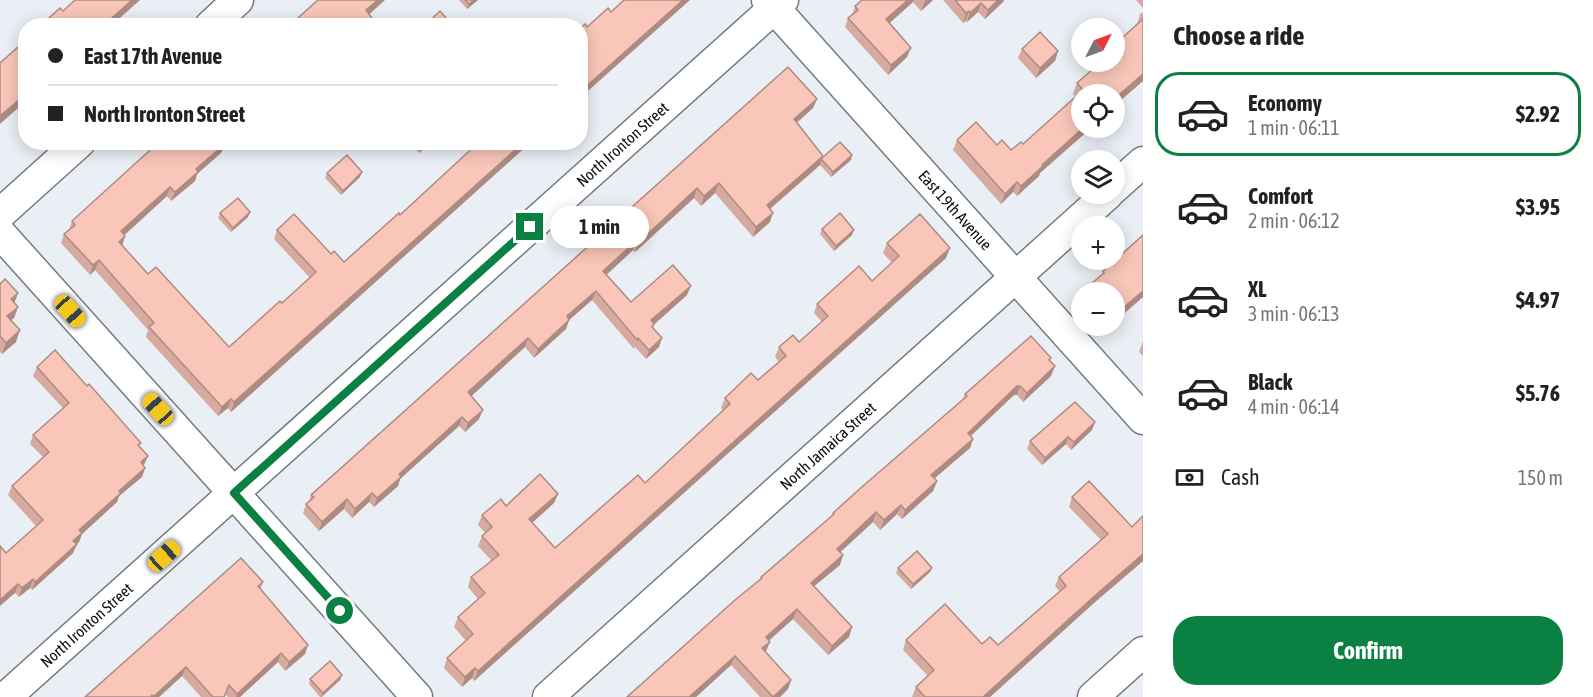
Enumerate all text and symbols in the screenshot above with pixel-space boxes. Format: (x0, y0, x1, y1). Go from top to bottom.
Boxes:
north arrow (1071, 18, 1125, 72)
map controls (1071, 18, 1125, 336)
text: Choose a ride (1173, 20, 1305, 51)
text: East 17th Avenue (84, 43, 222, 69)
button: locate (1071, 84, 1125, 138)
icon: car (1176, 87, 1230, 141)
text: Economy (1248, 90, 1322, 116)
street label: North Ironton Street (573, 98, 672, 190)
text: North Ironton Street (84, 101, 245, 127)
text: $2.92 (1516, 101, 1560, 127)
text: 1 min · 06:11 (1248, 116, 1340, 139)
button: layers (1071, 150, 1125, 204)
street label: East 19th Avenue (915, 166, 996, 253)
icon: car (1176, 180, 1230, 234)
text: Comfort (1248, 183, 1313, 209)
text: $3.95 (1516, 194, 1560, 220)
callout: 1 min (551, 206, 650, 248)
text: 2 min · 06:12 (1248, 209, 1340, 232)
route end (516, 213, 543, 240)
text: 1 min (579, 215, 620, 238)
button: + (1071, 216, 1125, 270)
icon: car (1176, 273, 1230, 327)
text: XL (1248, 276, 1266, 302)
button: − (1071, 282, 1125, 336)
text: $4.97 (1516, 287, 1560, 313)
car (51, 292, 89, 330)
text: 3 min · 06:13 (1248, 302, 1340, 325)
icon: car (1176, 366, 1230, 420)
text: Black (1248, 369, 1292, 395)
text: $5.76 (1516, 380, 1560, 406)
car (139, 390, 177, 428)
text: 4 min · 06:14 (1248, 395, 1340, 418)
street label: North Jamaica Street (776, 398, 879, 493)
icon: cash (1173, 461, 1206, 494)
text: Cash (1221, 464, 1260, 490)
text: 150 m (1518, 466, 1563, 489)
car (145, 537, 183, 575)
street label: North Ironton Street (37, 579, 136, 671)
route start (326, 597, 353, 624)
button: Confirm (1173, 616, 1563, 685)

